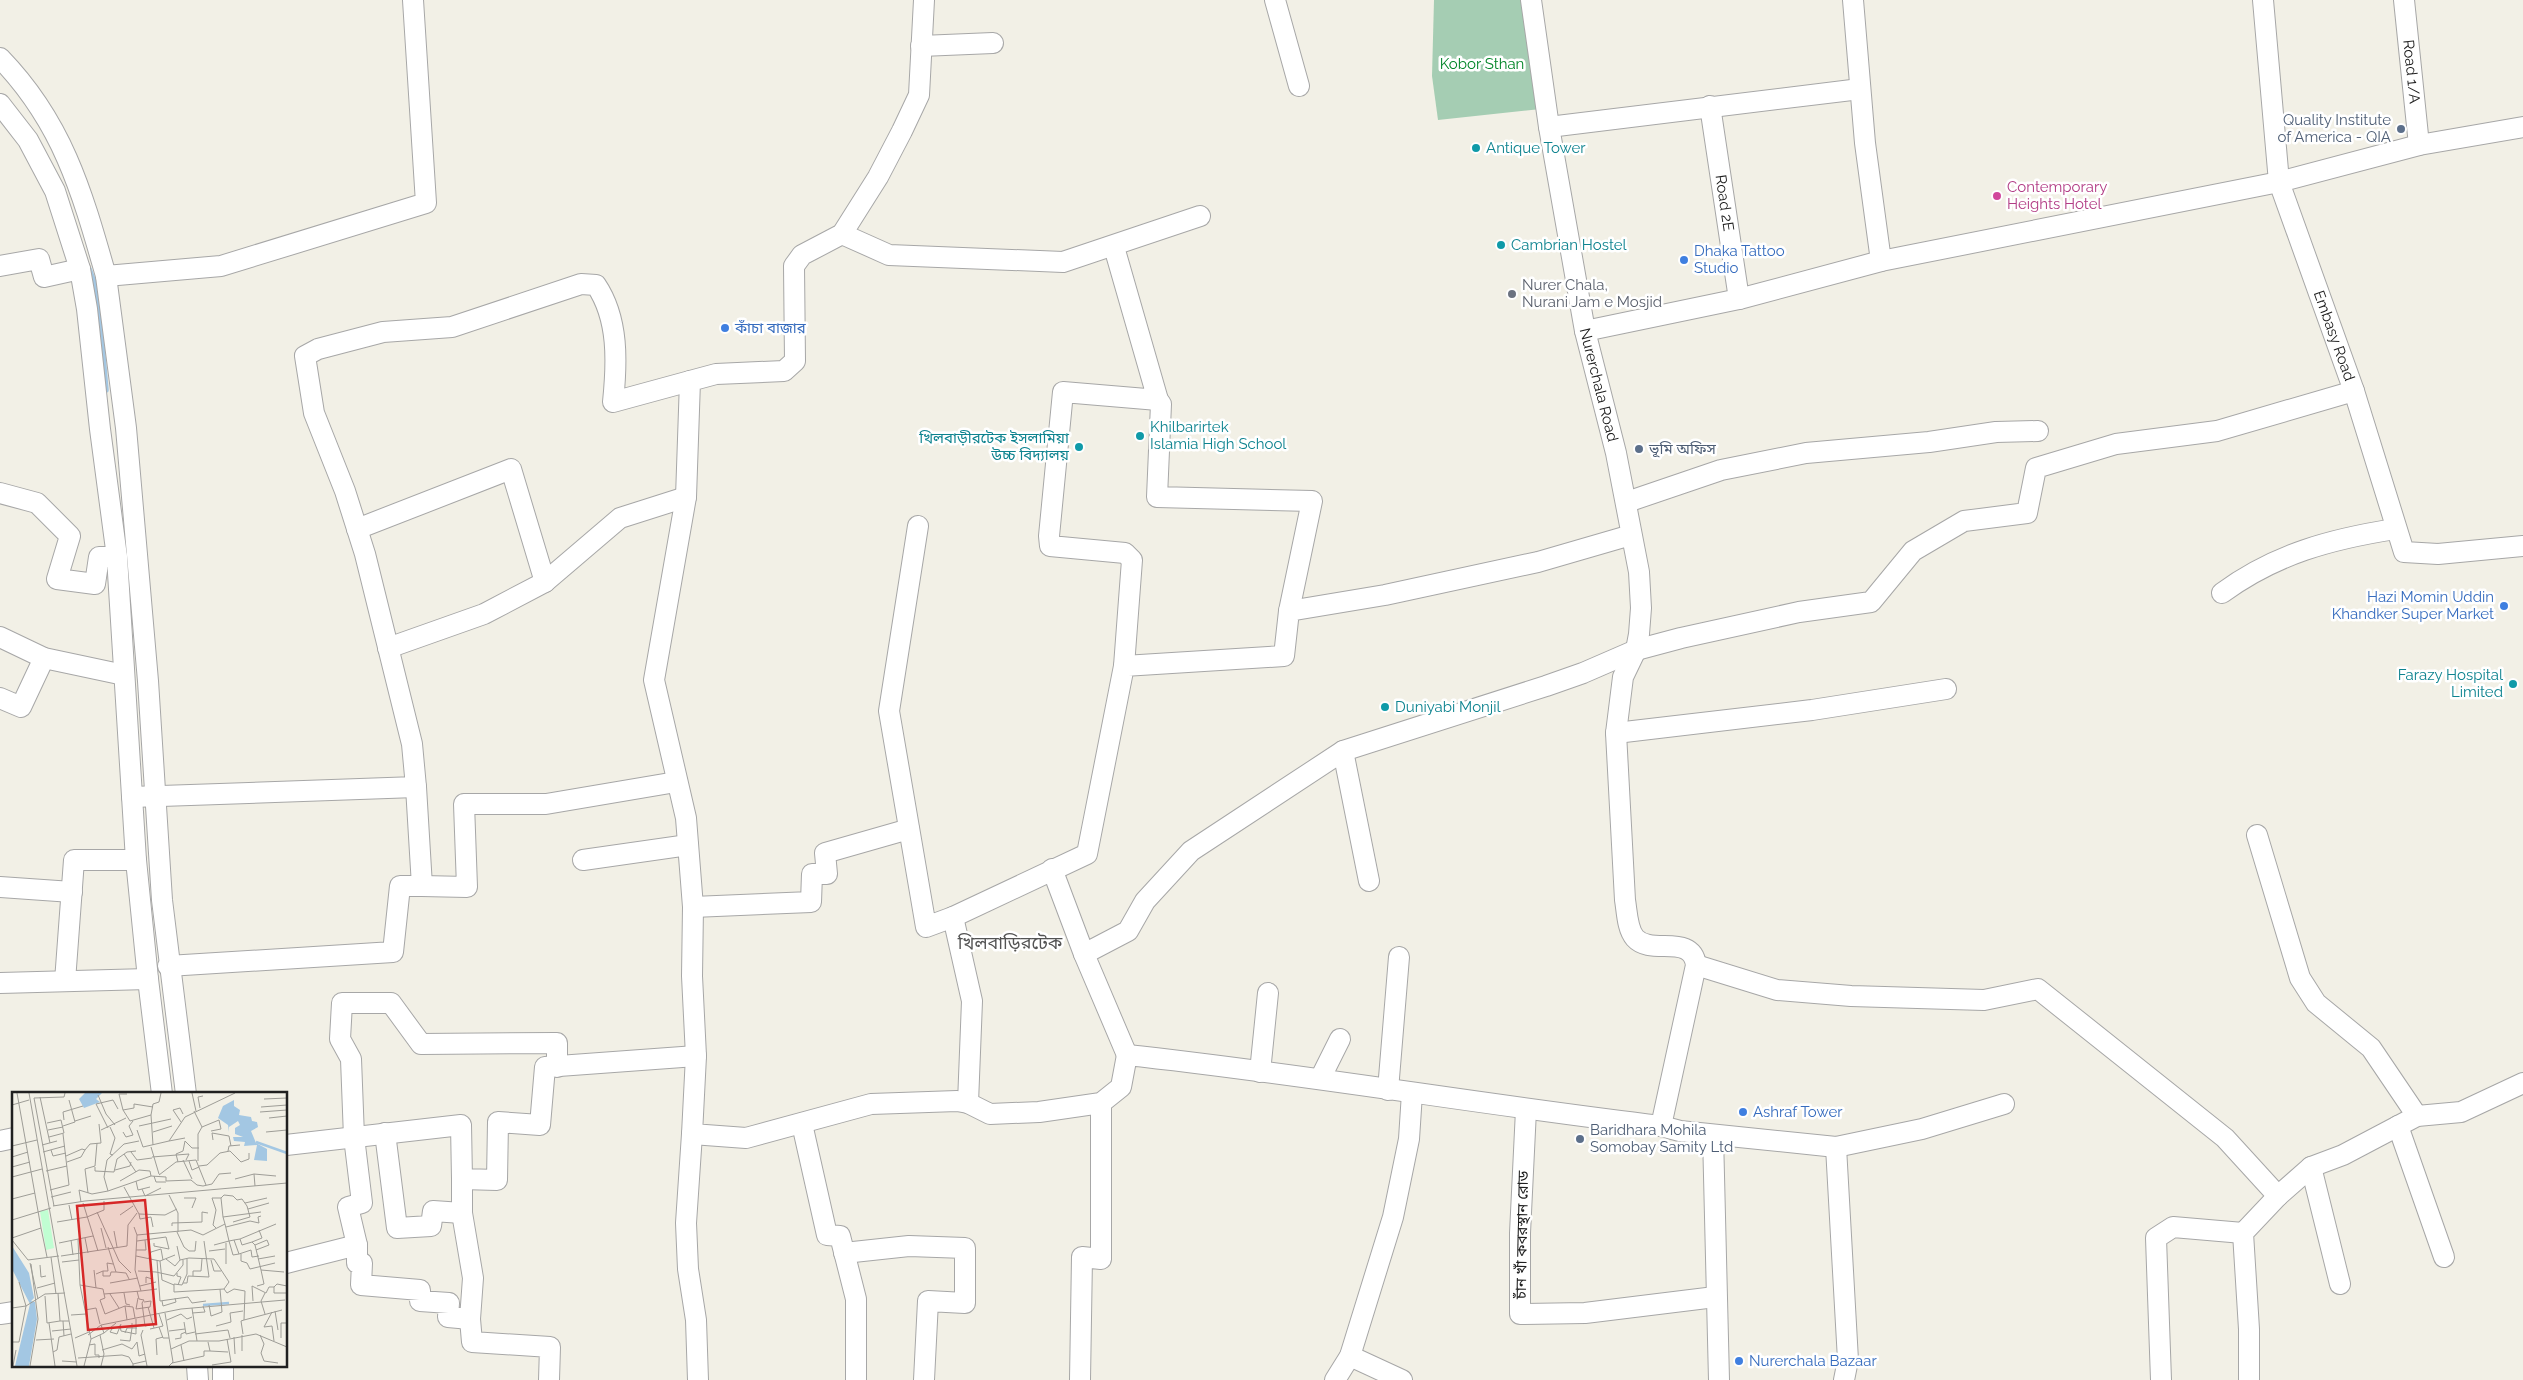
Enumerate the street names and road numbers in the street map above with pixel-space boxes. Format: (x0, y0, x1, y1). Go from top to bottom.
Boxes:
street label: Road 1/A (2399, 39, 2424, 105)
street label: Road 2E (1711, 173, 1738, 232)
street label: Embasy Road (2310, 288, 2359, 383)
street label: Nurerchala Road (1576, 326, 1622, 444)
street label: চাঁন খাঁ কবরস্থান রোড (1512, 1170, 1532, 1300)

